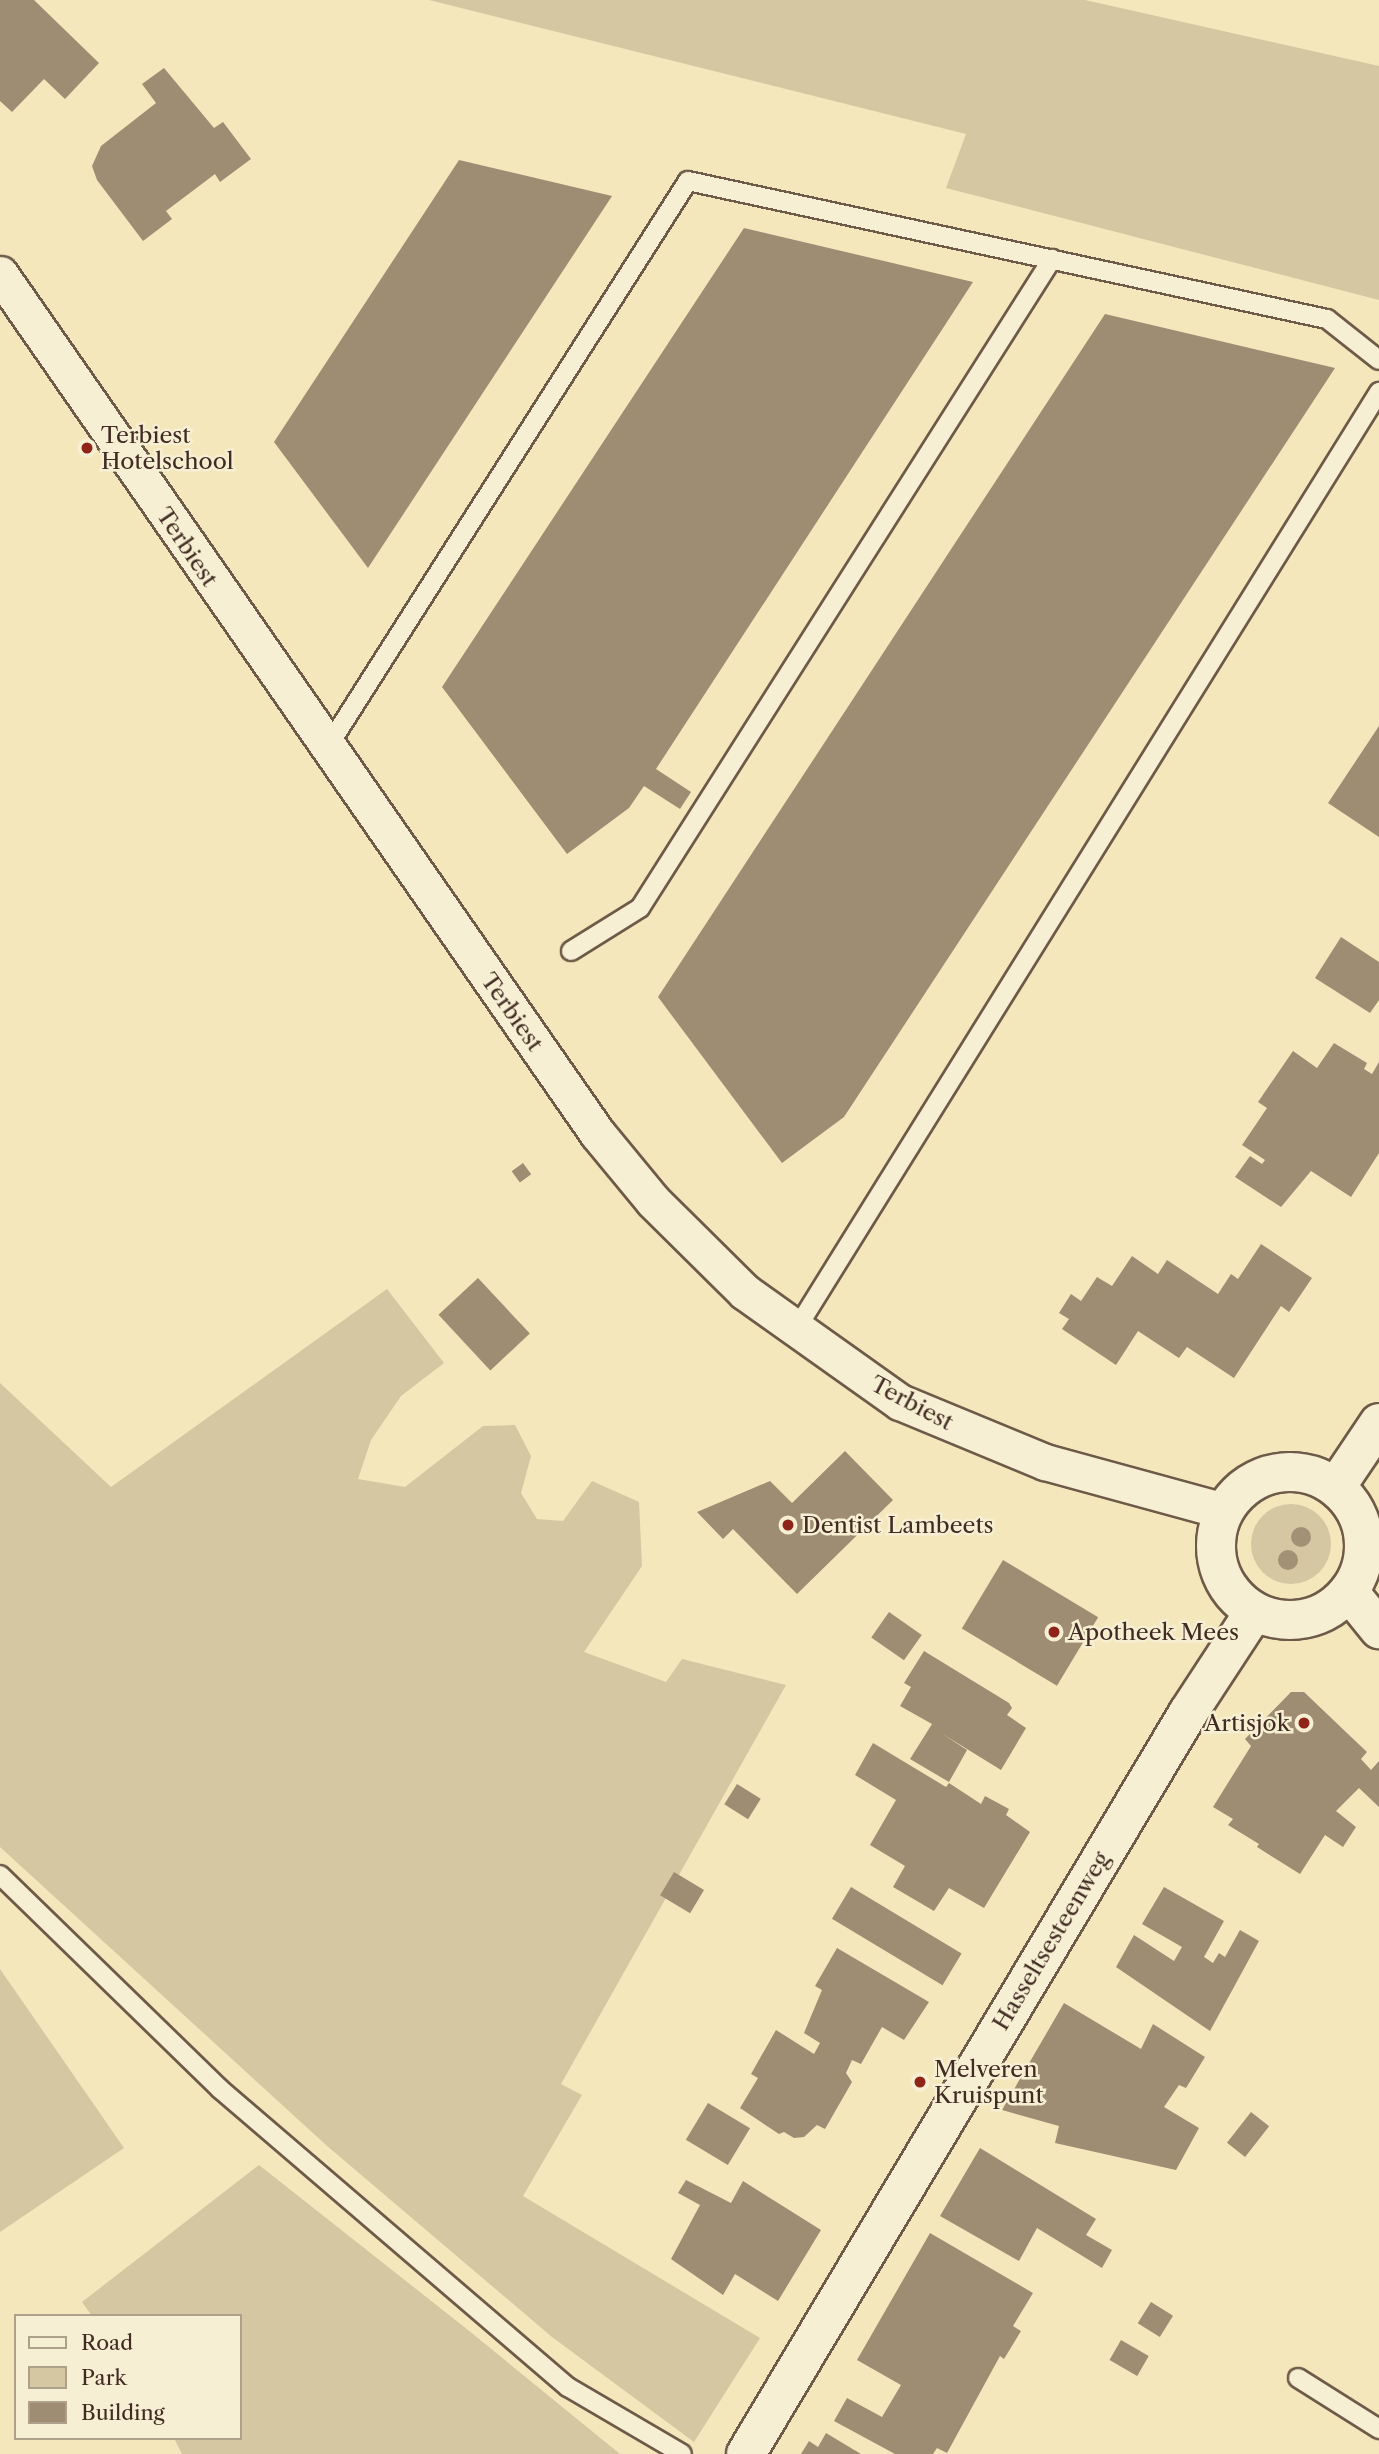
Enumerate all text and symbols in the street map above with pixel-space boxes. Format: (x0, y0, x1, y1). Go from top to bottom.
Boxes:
place label: Terbiest Hotelschool (101, 421, 234, 475)
marker: Terbiest Hotelschool (79, 440, 95, 456)
street label: Terbiest (151, 502, 223, 592)
street label: Terbiest (475, 967, 549, 1057)
street label: Terbiest (866, 1370, 958, 1436)
place label: Dentist Lambeets (802, 1511, 994, 1539)
marker: Dentist Lambeets (780, 1517, 796, 1533)
place label: Apotheek Mees (1068, 1618, 1240, 1646)
marker: Apotheek Mees (1046, 1624, 1062, 1640)
place label: Artisjok (1204, 1709, 1290, 1737)
marker: Artisjok (1296, 1715, 1312, 1731)
street label: Hasseltsesteenweg (987, 1847, 1115, 2035)
place label: Melveren Kruispunt (934, 2055, 1044, 2109)
marker: Melveren Kruispunt (912, 2074, 928, 2090)
legend (14, 2314, 242, 2440)
text: Road (81, 2330, 133, 2355)
text: Park (81, 2365, 127, 2390)
text: Building (81, 2400, 165, 2425)

